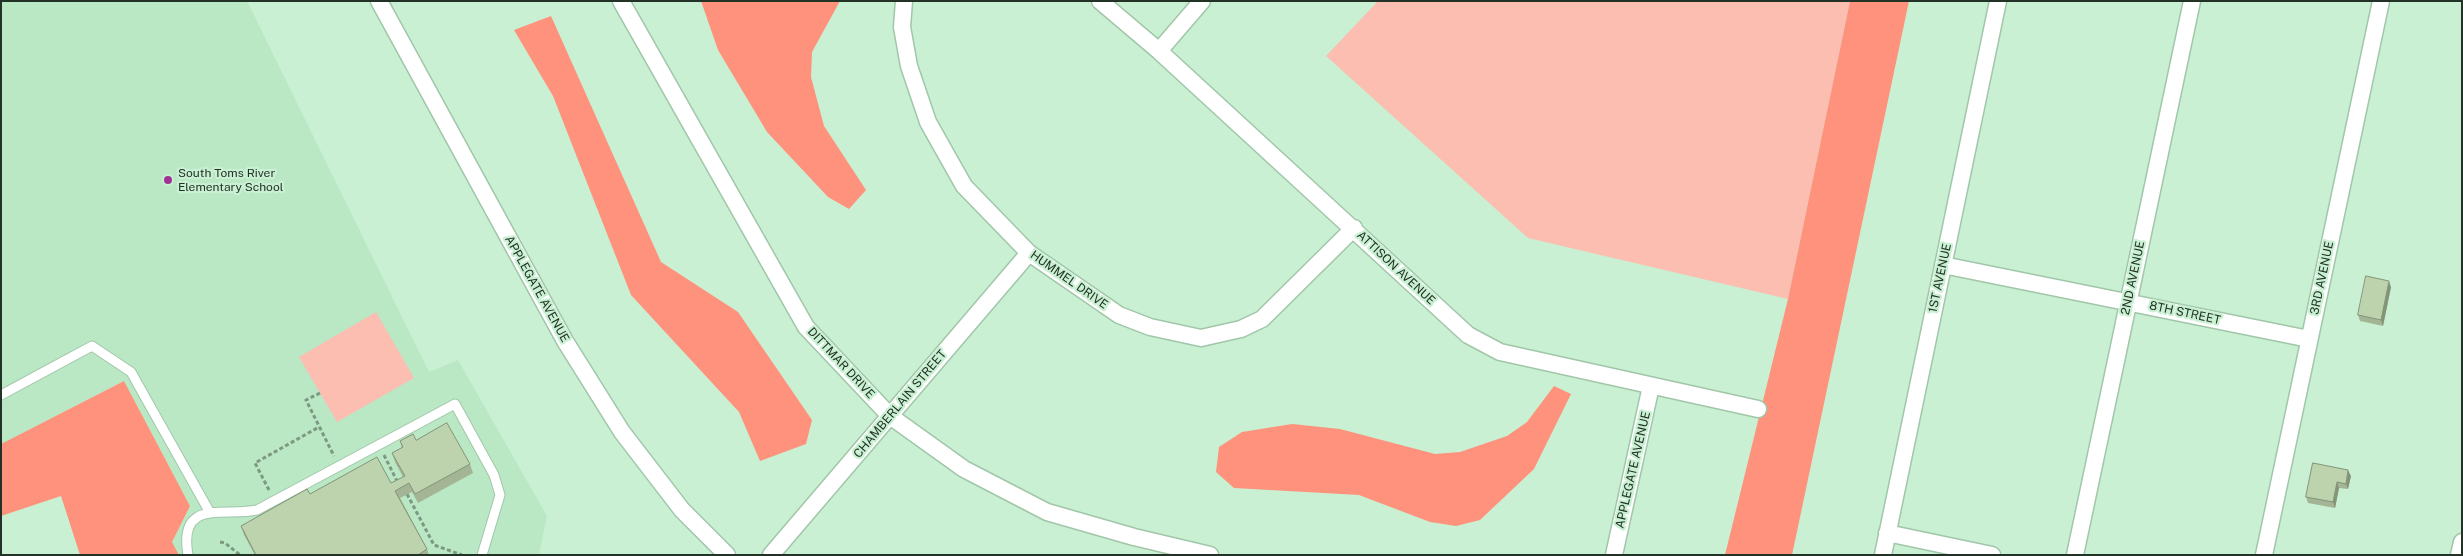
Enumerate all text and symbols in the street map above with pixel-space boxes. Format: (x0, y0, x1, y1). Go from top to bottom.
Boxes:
place label: South Toms River Elementary School (178, 166, 283, 194)
marker: South Toms River Elementary School (162, 174, 174, 186)
street label: ATTISON AVENUE (1354, 228, 1438, 308)
street label: APPLEGATE AVENUE (502, 233, 572, 345)
street label: 2ND AVENUE (2118, 240, 2148, 316)
street label: 3RD AVENUE (2307, 240, 2337, 316)
street label: 1ST AVENUE (1926, 242, 1954, 314)
street label: HUMMEL DRIVE (1027, 248, 1111, 312)
street label: 8TH STREET (2148, 298, 2222, 328)
street label: DITTMAR DRIVE (804, 325, 878, 401)
street label: CHAMBERLAIN STREET (851, 347, 949, 461)
street label: APPLEGATE AVENUE (1613, 410, 1653, 530)

